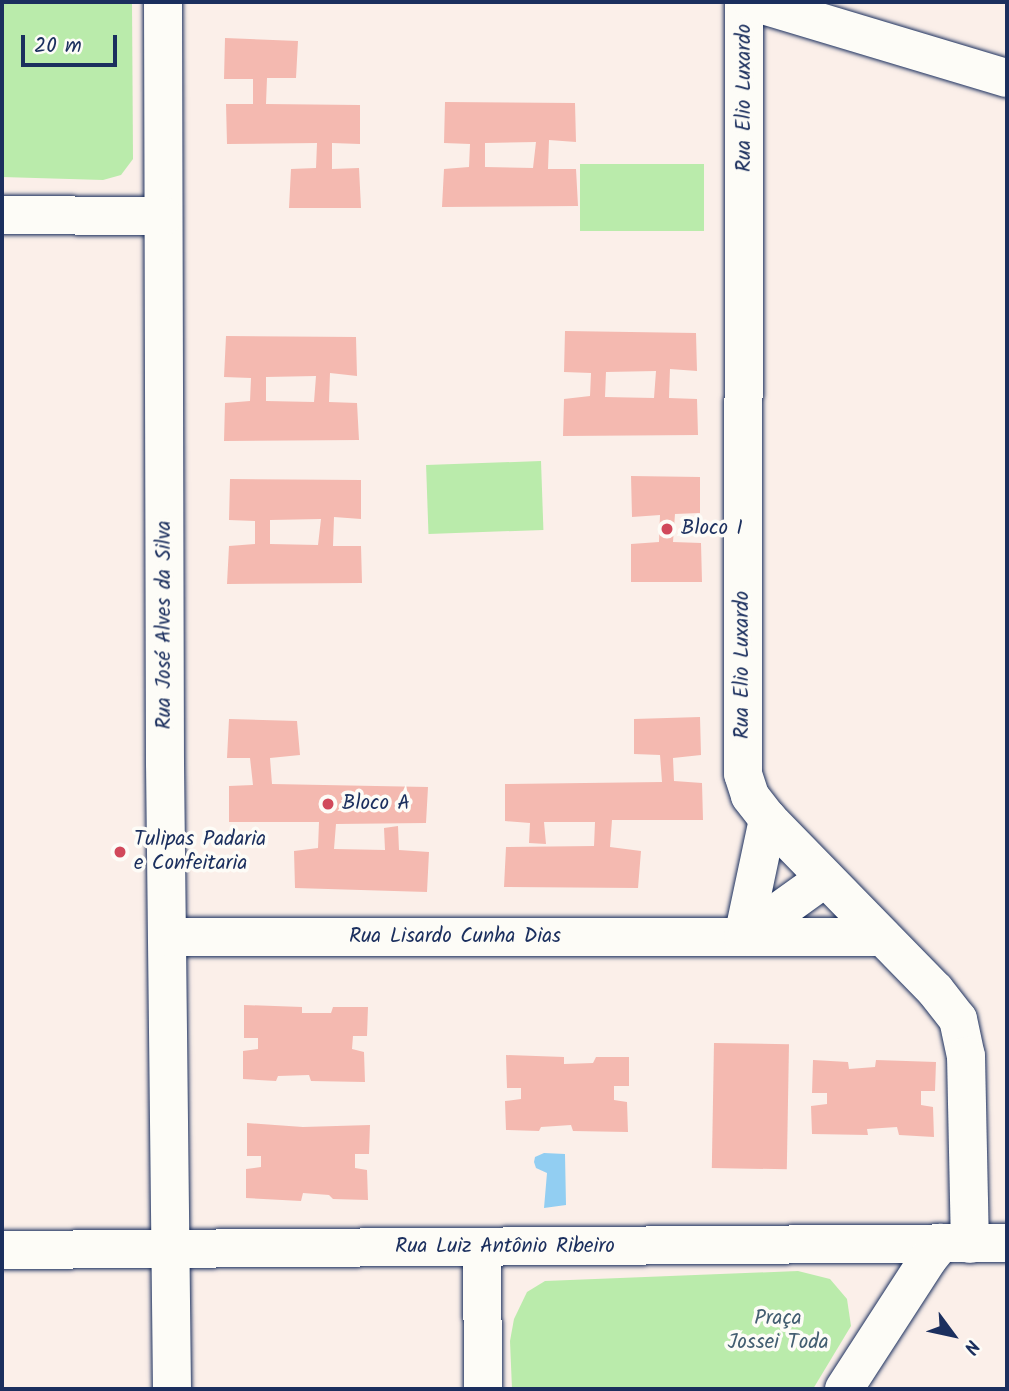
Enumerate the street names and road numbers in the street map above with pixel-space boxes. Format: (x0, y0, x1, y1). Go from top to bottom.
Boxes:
street label: Rua Elio Luxardo (732, 24, 758, 172)
street label: Rua José Alves da Silva (152, 521, 178, 729)
street label: Rua Elio Luxardo (730, 591, 756, 739)
street label: Rua Lisardo Cunha Dias (349, 924, 561, 950)
street label: Rua Luiz Antônio Ribeiro (395, 1234, 615, 1260)

